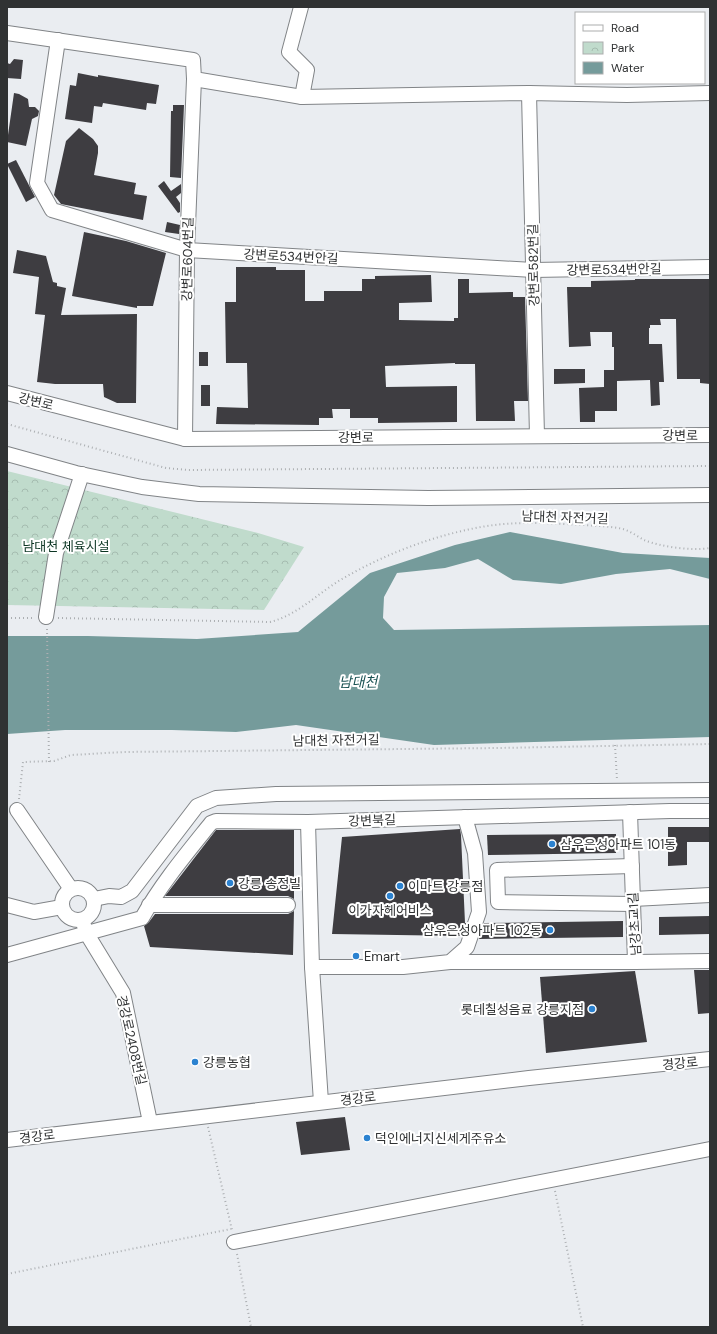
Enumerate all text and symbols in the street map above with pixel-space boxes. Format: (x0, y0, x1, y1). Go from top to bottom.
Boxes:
legend (575, 12, 705, 84)
text: Road (611, 20, 639, 36)
text: Park (611, 40, 635, 56)
text: Water (611, 60, 645, 76)
street label: 강변로604번길 (178, 216, 197, 302)
street label: 강변로582번길 (524, 223, 543, 307)
street label: 강변로534번안길 (243, 246, 339, 267)
street label: 강변로534번안길 (566, 260, 662, 279)
street label: 강변로 (16, 389, 55, 414)
street label: 강변로 (662, 427, 698, 444)
street label: 강변로 (338, 429, 374, 446)
street label: 남대천 자전거길 (521, 507, 609, 528)
park label: 남대천 체육시설 (22, 538, 110, 555)
water label: 남대천 (339, 673, 379, 691)
street label: 남대천 자전거길 (292, 731, 380, 750)
street label: 강변북길 (348, 811, 396, 830)
place label: 삼우은성아파트 101동 (560, 836, 676, 853)
marker: 삼우은성아파트 101동 (547, 839, 557, 849)
place label: 강릉 송정빌 (238, 875, 301, 892)
marker: 강릉 송정빌 (225, 878, 235, 888)
place label: 이마트 강릉점 (408, 878, 483, 895)
marker: 이마트 강릉점 (395, 881, 405, 891)
marker: 이가자헤어비스 (385, 891, 395, 901)
street label: 남강초교1길 (624, 892, 645, 956)
place label: 이가자헤어비스 (348, 902, 432, 919)
place label: 삼우은성아파트 102동 (423, 922, 542, 939)
marker: 삼우은성아파트 102동 (545, 925, 555, 935)
place label: Emart (364, 948, 400, 965)
marker: Emart (351, 951, 361, 961)
street label: 경강로2408번길 (113, 993, 150, 1087)
place label: 롯데칠성음료 강릉지점 (461, 1001, 584, 1018)
marker: 롯데칠성음료 강릉지점 (587, 1004, 597, 1014)
street label: 경강로 (661, 1053, 699, 1074)
place label: 강릉농협 (203, 1054, 251, 1071)
marker: 강릉농협 (190, 1057, 200, 1067)
street label: 경강로 (339, 1088, 377, 1109)
street label: 경강로 (18, 1126, 56, 1147)
place label: 덕인에너지신세게주유소 (375, 1130, 507, 1147)
marker: 덕인에너지신세게주유소 (362, 1133, 372, 1143)

